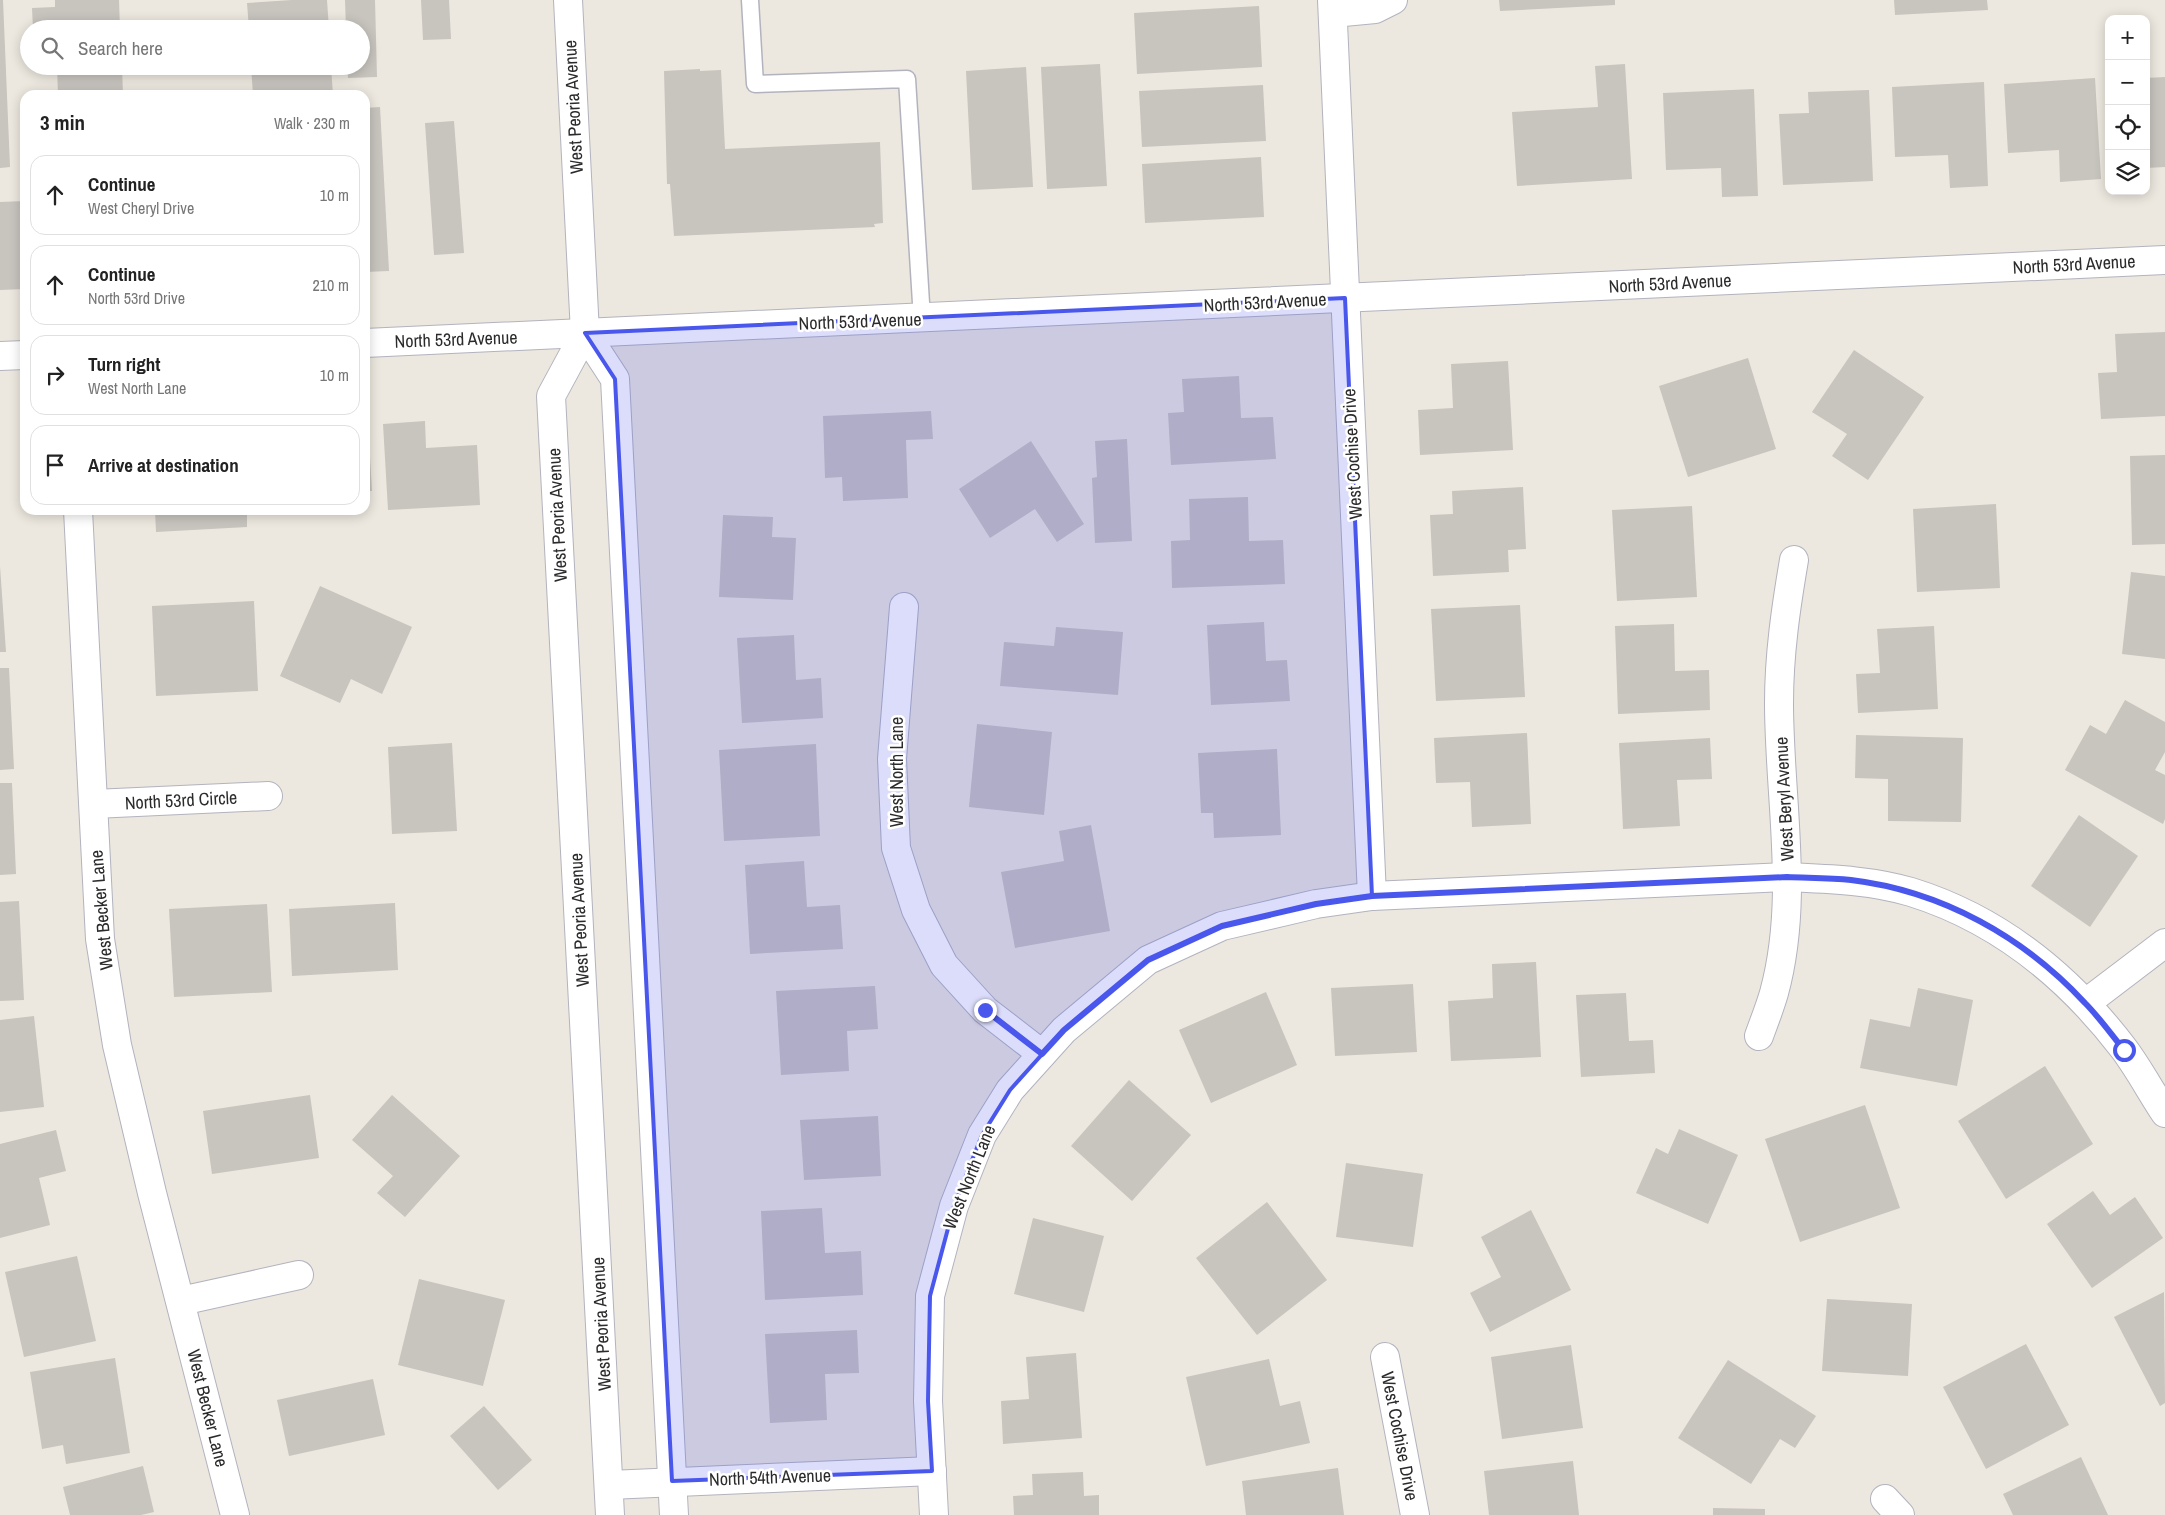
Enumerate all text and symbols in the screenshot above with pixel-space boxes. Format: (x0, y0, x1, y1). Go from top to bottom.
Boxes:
map controls (2105, 15, 2150, 195)
button: + (2105, 15, 2150, 60)
search box (20, 20, 370, 75)
icon: search (38, 34, 66, 62)
text: Search here (78, 35, 163, 61)
street label: West Peoria Avenue (557, 39, 589, 175)
button: − (2105, 60, 2150, 105)
button: locate (2105, 105, 2150, 150)
text: 3 min (40, 108, 85, 137)
text: Walk · 230 m (274, 112, 350, 134)
button: layers (2105, 150, 2150, 195)
text: Continue (88, 171, 156, 197)
icon: ahead (41, 181, 69, 209)
text: 10 m (320, 184, 349, 206)
text: West Cheryl Drive (88, 197, 194, 219)
street label: North 53rd Avenue (2012, 248, 2136, 280)
text: Continue (88, 261, 156, 287)
street label: North 53rd Avenue (1608, 267, 1732, 299)
icon: ahead (41, 271, 69, 299)
text: 210 m (313, 274, 349, 296)
street label: North 53rd Avenue (1203, 286, 1327, 318)
text: North 53rd Drive (88, 287, 185, 309)
street label: North 53rd Avenue (798, 306, 922, 336)
street label: North 53rd Avenue (394, 324, 518, 354)
text: Turn right (88, 351, 160, 377)
icon: right (41, 361, 69, 389)
text: 10 m (320, 364, 349, 386)
text: West North Lane (88, 377, 186, 399)
street label: West Cochise Drive (1336, 388, 1368, 520)
street label: West Peoria Avenue (541, 447, 573, 583)
icon: arrive (41, 451, 69, 479)
text: Arrive at destination (88, 452, 239, 478)
street label: West North Lane (884, 717, 909, 827)
street label: West Beryl Avenue (1768, 736, 1800, 862)
street label: North 53rd Circle (124, 785, 238, 815)
street label: West Becker Lane (83, 849, 119, 971)
street label: West Peoria Avenue (563, 852, 595, 988)
route end (974, 999, 997, 1022)
route start (2113, 1039, 2136, 1062)
street label: West North Lane (937, 1121, 1001, 1233)
street label: West Peoria Avenue (585, 1256, 617, 1392)
street label: West Becker Lane (181, 1347, 235, 1469)
street label: West Cochise Drive (1375, 1369, 1425, 1503)
street label: North 54th Avenue (709, 1462, 831, 1492)

